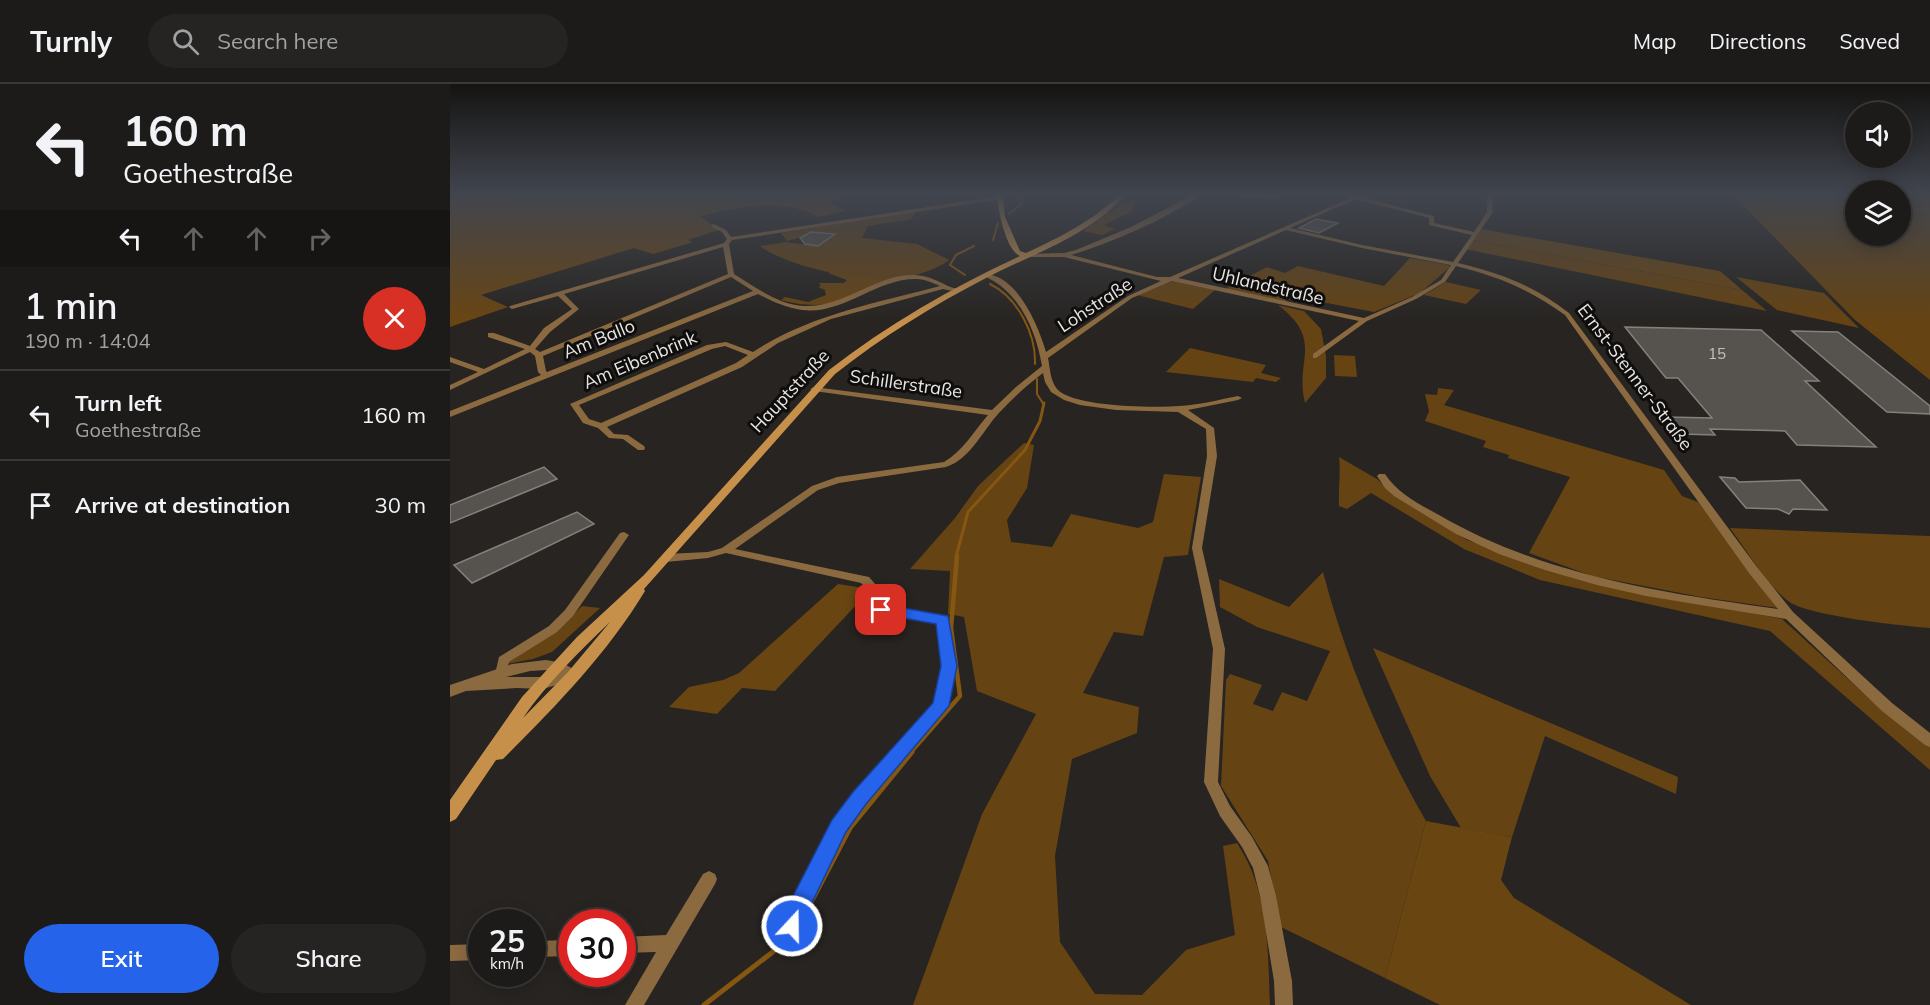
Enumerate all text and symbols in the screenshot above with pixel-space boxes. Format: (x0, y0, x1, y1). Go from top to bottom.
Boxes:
search box (148, 14, 568, 68)
text: Turnly (30, 24, 112, 59)
icon: search (169, 25, 202, 58)
text: Search here (217, 27, 338, 55)
text: Map (1633, 28, 1676, 54)
text: Directions (1709, 28, 1806, 54)
text: Saved (1839, 28, 1900, 54)
map controls (1845, 102, 1911, 246)
button: sound (1845, 102, 1911, 168)
text: 160 m (123, 104, 248, 157)
icon: left (24, 108, 102, 186)
text: Goethestraße (123, 156, 293, 190)
button: layers (1845, 180, 1911, 246)
icon: left (114, 222, 147, 255)
icon: ahead (177, 222, 210, 255)
icon: ahead (240, 222, 273, 255)
icon: right (303, 222, 336, 255)
street label: Uhlandstraße (1210, 262, 1326, 310)
street label: Lohstraße (1053, 272, 1136, 337)
text: 1 min (24, 283, 118, 328)
button: close (363, 287, 426, 350)
street label: Ernst-Stenner-Straße (1573, 299, 1698, 454)
street label: Am Ballo (559, 314, 638, 363)
street label: Am Eibenbrink (580, 325, 701, 394)
text: 190 m · 14:04 (24, 328, 150, 353)
street label: Hauptstraße (745, 344, 834, 437)
house number: 15 (1708, 344, 1726, 363)
street label: Schillerstraße (848, 364, 964, 403)
text: Turn left (75, 389, 162, 417)
icon: left (24, 399, 57, 432)
text: 160 m (361, 401, 426, 429)
text: Goethestraße (75, 417, 201, 442)
icon: arrive (24, 489, 57, 522)
text: Arrive at destination (75, 491, 290, 519)
text: 30 m (375, 491, 426, 519)
pin (855, 584, 906, 635)
icon: arrive (864, 593, 897, 626)
position arrow (760, 894, 824, 958)
speed limit sign: 30 (558, 909, 636, 987)
text: 25 (489, 922, 525, 960)
button: Exit (24, 924, 219, 993)
button: Share (231, 924, 426, 993)
text: km/h (490, 954, 524, 973)

